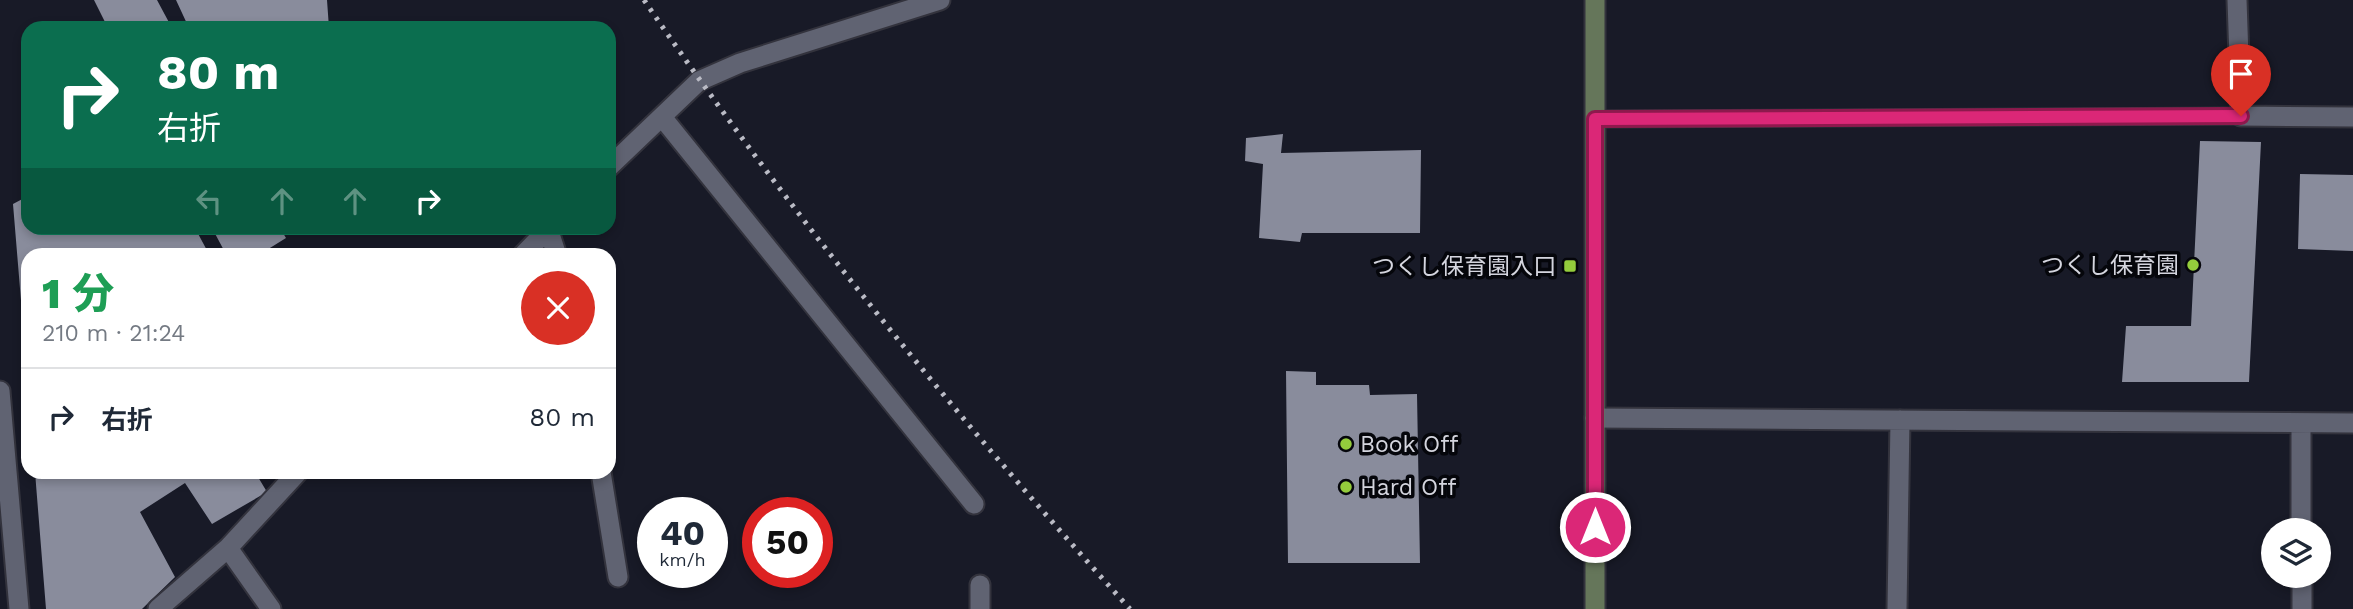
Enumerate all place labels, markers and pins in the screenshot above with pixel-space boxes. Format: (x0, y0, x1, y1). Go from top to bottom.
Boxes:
pin (2211, 44, 2271, 116)
place label: つくし保育園 (2041, 252, 2179, 279)
place label: つくし保育園入口 (1372, 253, 1556, 280)
marker: つくし保育園 (2185, 257, 2201, 273)
marker: つくし保育園入口 (1562, 258, 1578, 274)
place label: Book Off (1360, 431, 1458, 458)
marker: Book Off (1338, 436, 1354, 452)
place label: Hard Off (1360, 474, 1456, 501)
marker: Hard Off (1338, 479, 1354, 495)

